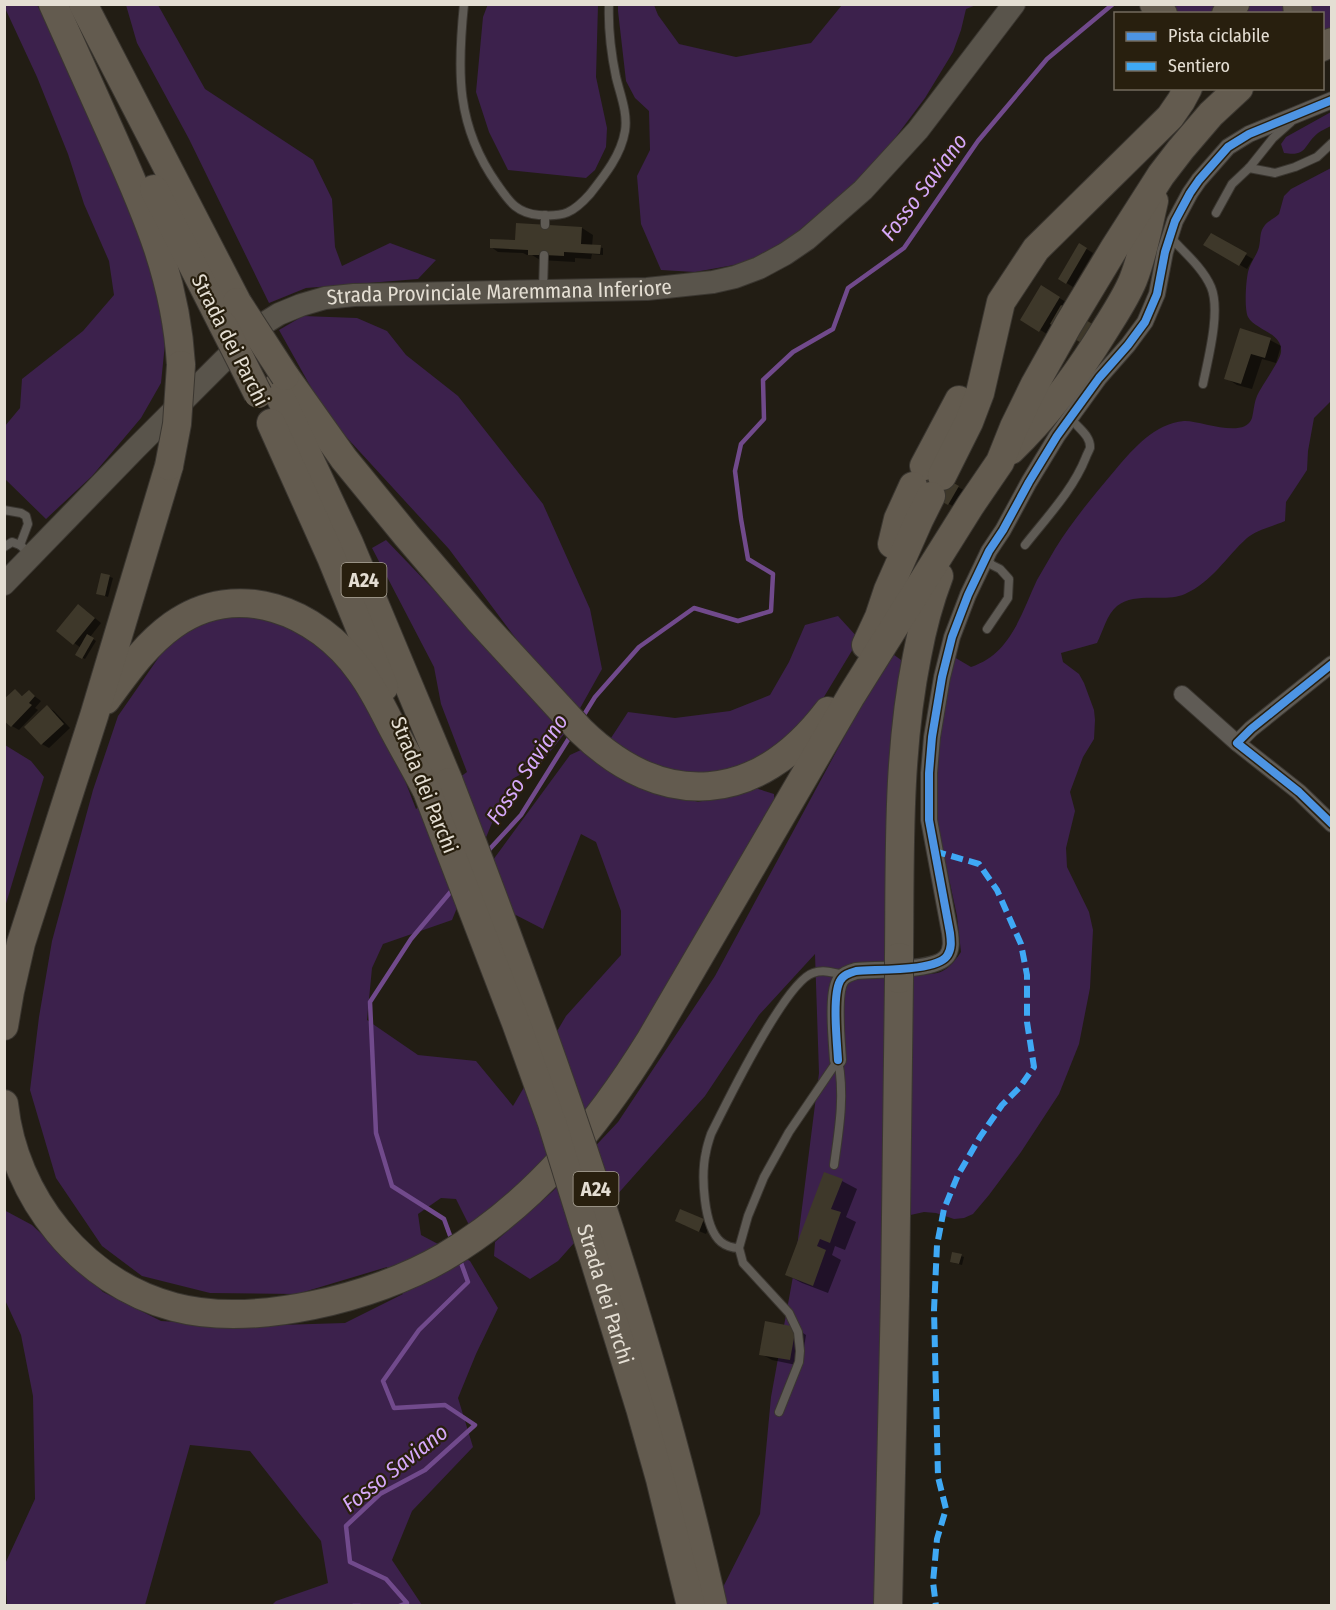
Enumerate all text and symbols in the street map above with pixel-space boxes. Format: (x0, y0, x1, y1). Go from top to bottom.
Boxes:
legend (1114, 12, 1324, 90)
text: Pista ciclabile (1168, 25, 1270, 47)
text: Sentiero (1168, 55, 1230, 77)
water label: Fosso Saviano (875, 128, 973, 246)
street label: Strada dei Parchi (186, 270, 274, 410)
street label: Strada Provinciale Maremmana Inferiore (325, 273, 673, 311)
road number: A24 (342, 563, 386, 597)
water label: Fosso Saviano (480, 709, 574, 829)
street label: Strada dei Parchi (385, 713, 463, 857)
road number: A24 (574, 1172, 618, 1206)
street label: Strada dei Parchi (571, 1221, 639, 1367)
water label: Fosso Saviano (337, 1418, 453, 1518)

